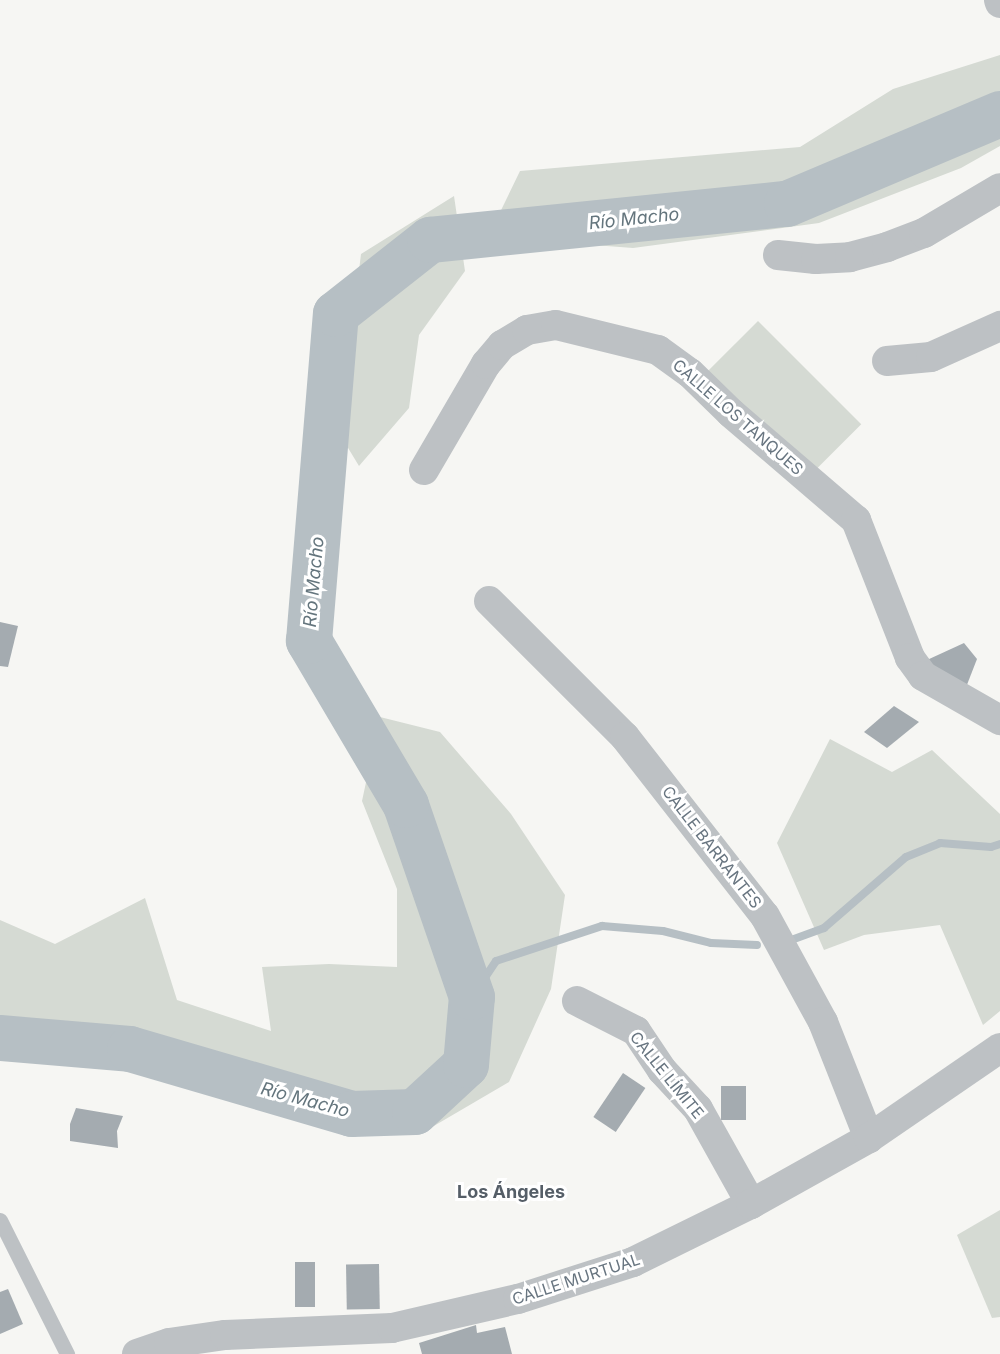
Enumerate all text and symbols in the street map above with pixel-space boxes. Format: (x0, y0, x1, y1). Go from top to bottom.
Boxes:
water label: Río Macho (588, 204, 680, 234)
street label: CALLE LOS TANQUES (669, 355, 807, 479)
water label: Río Macho (299, 536, 329, 628)
street label: CALLE BARRANTES (658, 782, 766, 912)
street label: CALLE LÍMITE (626, 1028, 708, 1122)
water label: Río Macho (258, 1078, 352, 1122)
district label: Los Ángeles (457, 1181, 565, 1203)
street label: CALLE MURTUAL (510, 1249, 642, 1309)

